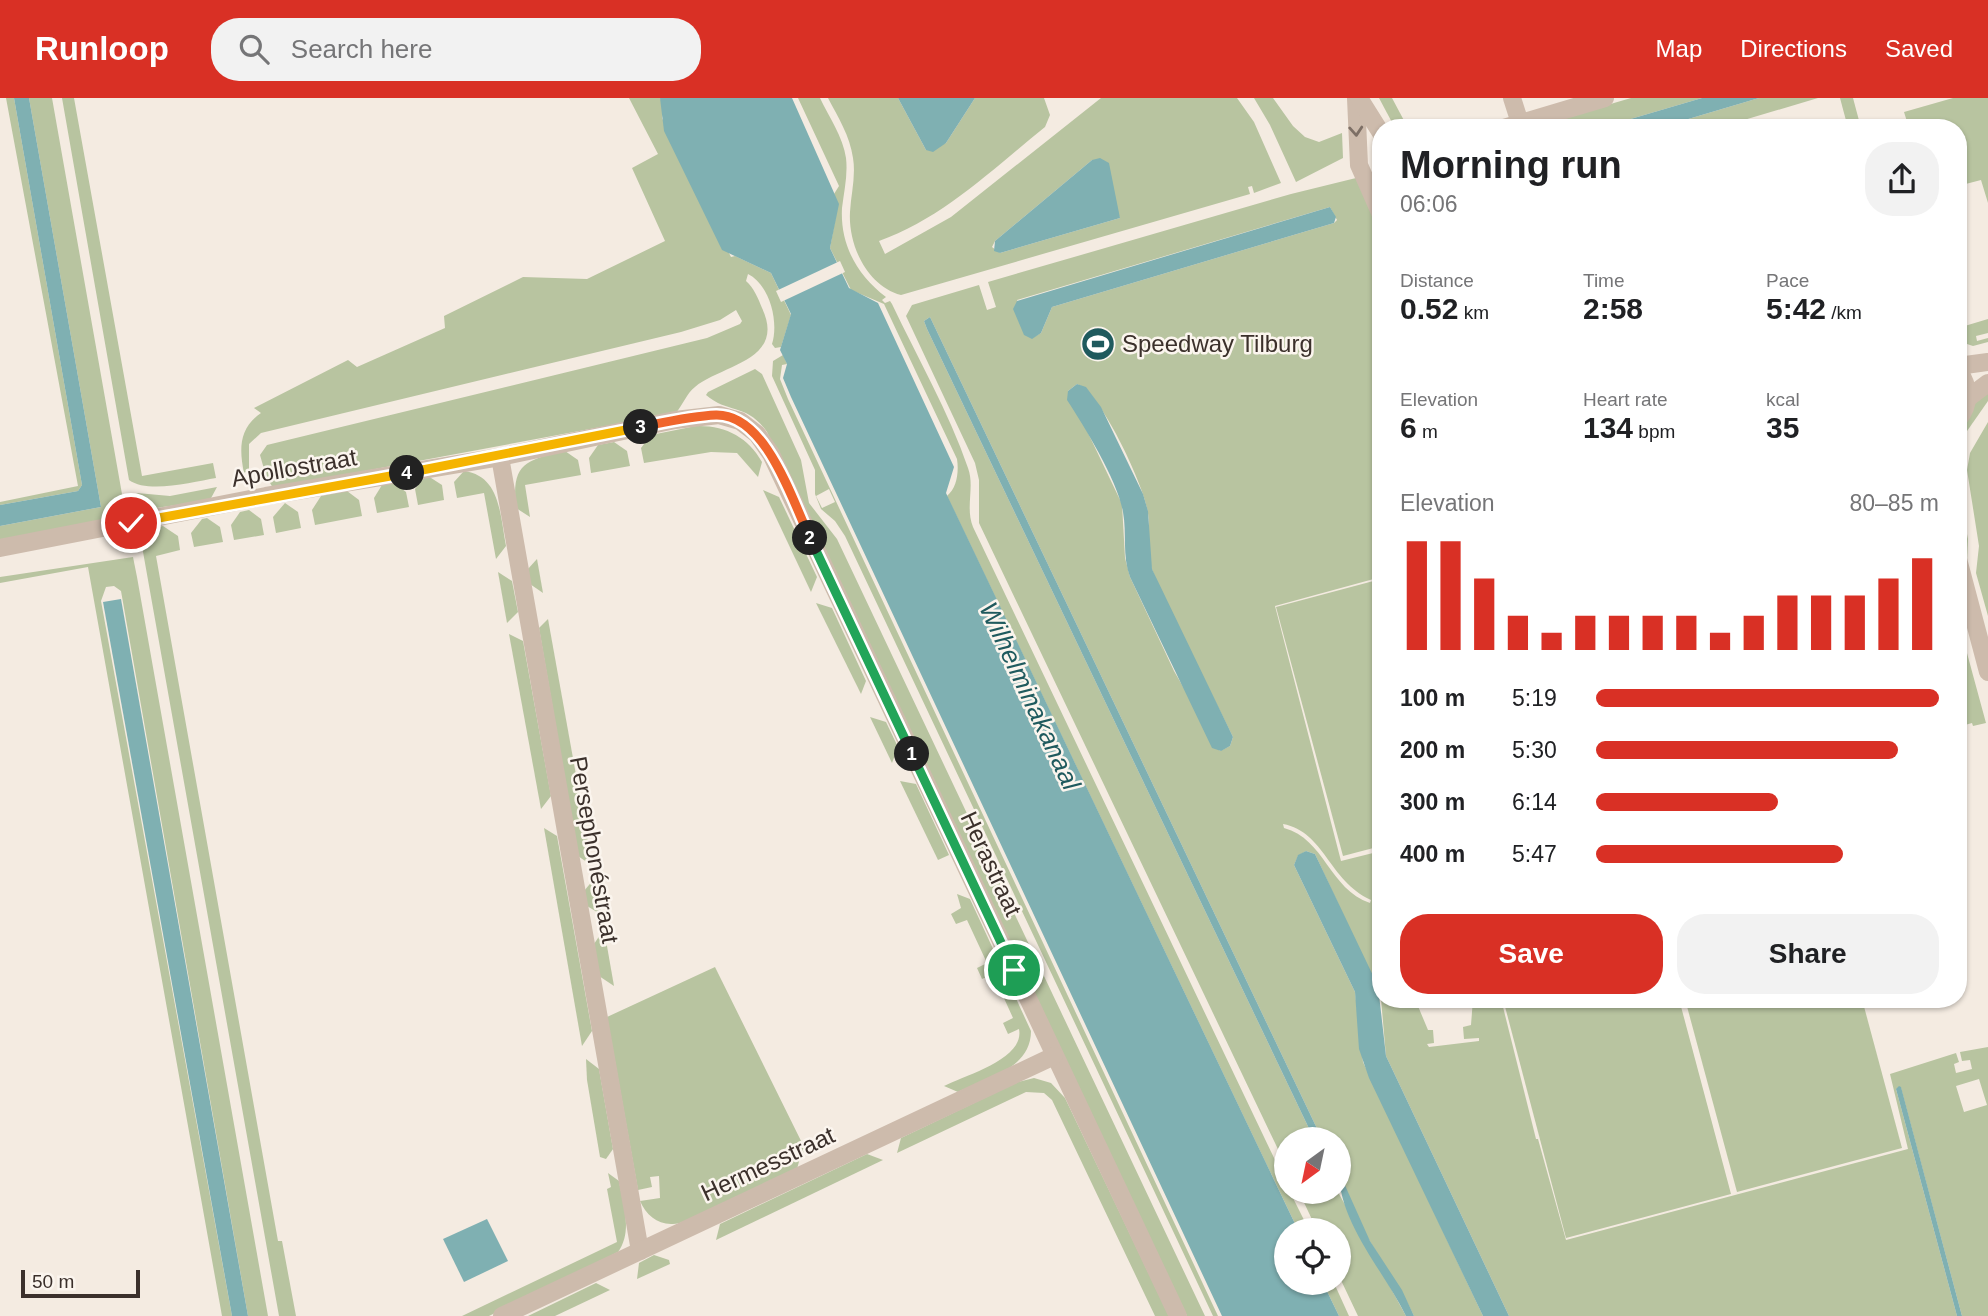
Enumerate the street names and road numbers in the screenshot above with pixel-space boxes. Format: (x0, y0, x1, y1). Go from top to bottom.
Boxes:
street label: Apollostraat (229, 443, 359, 492)
street label: Persephonéstraat (565, 754, 624, 946)
street label: Herastraat (956, 807, 1028, 921)
street label: Hermesstraat (697, 1121, 839, 1206)

